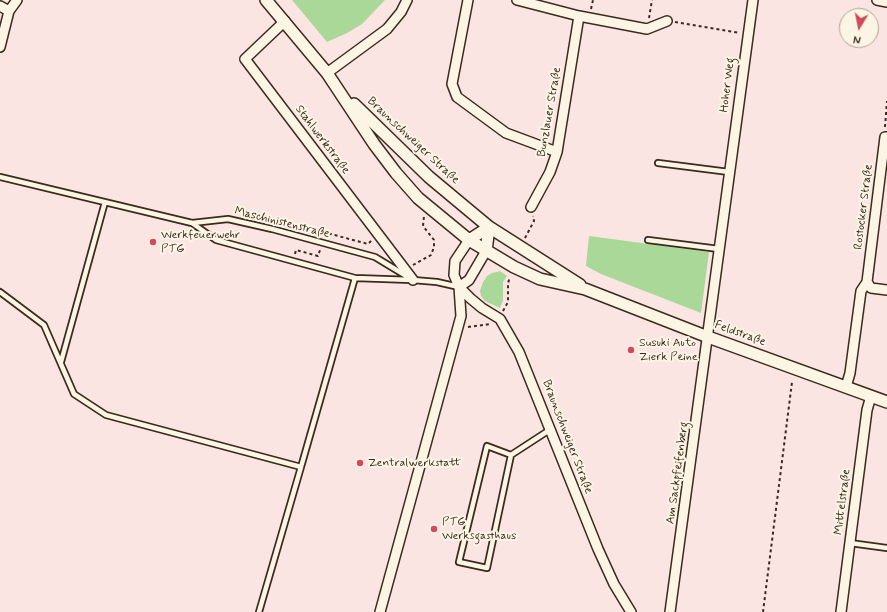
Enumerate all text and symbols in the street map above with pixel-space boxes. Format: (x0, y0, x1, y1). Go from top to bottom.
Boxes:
north arrow (839, 8, 879, 48)
text: N (852, 31, 862, 46)
street label: Hoher Weg (717, 57, 739, 113)
street label: Bunzlauer Straße (535, 66, 565, 158)
street label: Braunschweiger Straße (364, 95, 462, 187)
street label: Stahlwerkstraße (291, 103, 353, 177)
street label: Rostocker Straße (852, 163, 876, 251)
street label: Maschinistenstraße (233, 204, 331, 242)
place label: Werkfeuerwehr PTG (161, 228, 240, 256)
marker: Werkfeuerwehr PTG (148, 237, 158, 247)
street label: Feldstraße (712, 318, 768, 350)
place label: Susuki Auto Zierk Peine (639, 336, 698, 364)
marker: Susuki Auto Zierk Peine (626, 345, 636, 355)
street label: Braunschweiger Straße (539, 378, 595, 496)
street label: Am Sackpfeifenberg (664, 421, 692, 525)
place label: Zentralwerkstatt (368, 456, 461, 470)
marker: Zentralwerkstatt (355, 458, 365, 468)
street label: Mittelstraße (832, 468, 854, 536)
place label: PTG Werksgasthaus (442, 515, 516, 543)
marker: PTG Werksgasthaus (429, 524, 439, 534)

